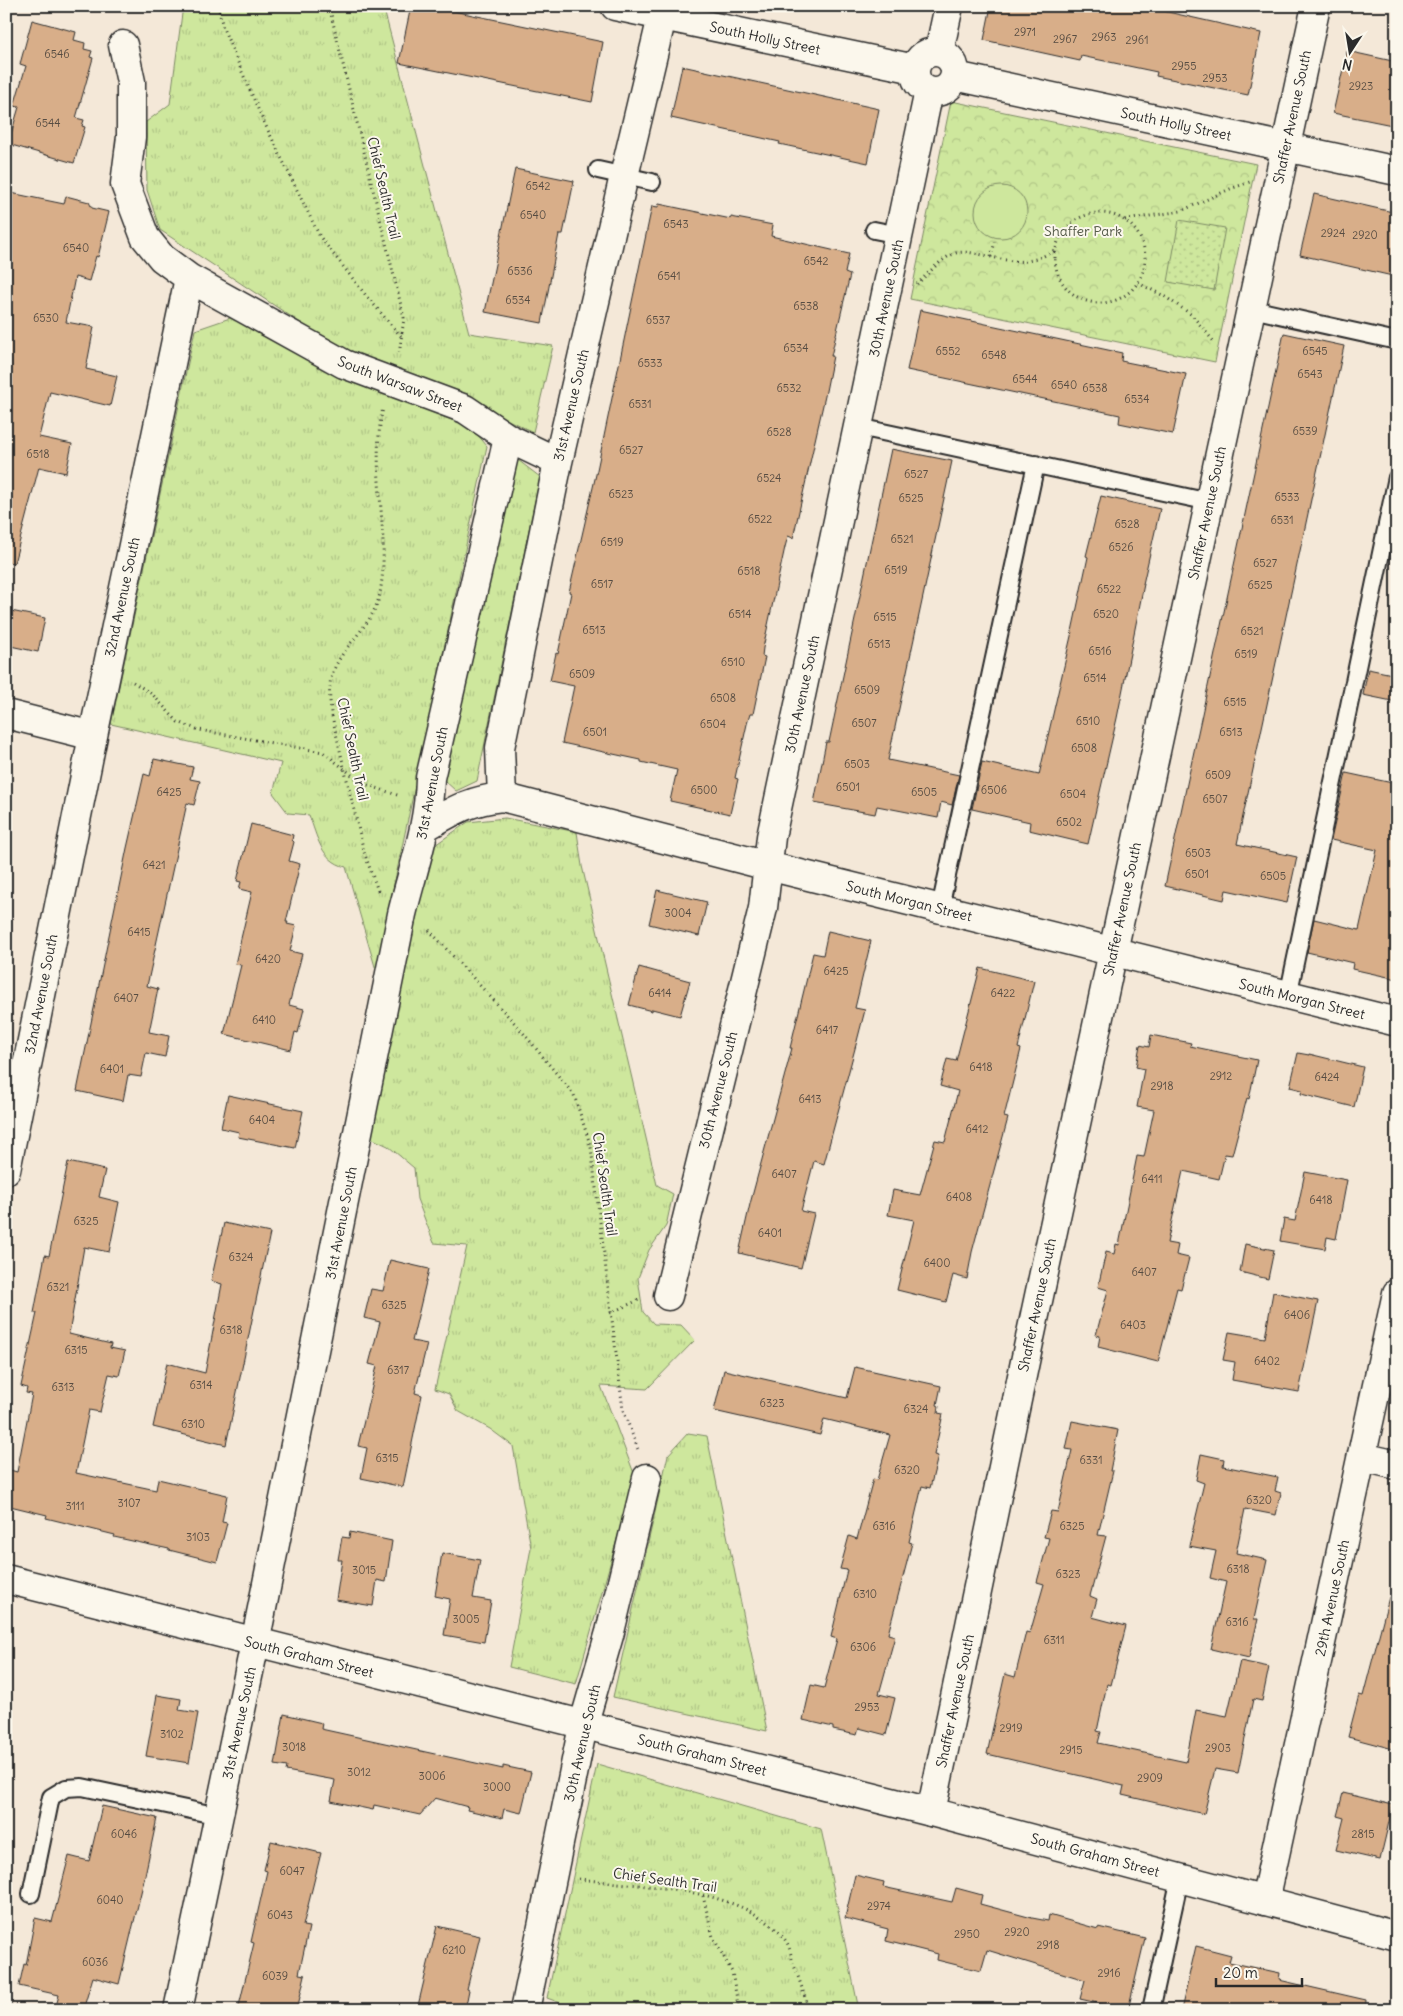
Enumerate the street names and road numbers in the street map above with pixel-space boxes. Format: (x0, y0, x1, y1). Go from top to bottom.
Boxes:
street label: South Holly Street (708, 17, 822, 59)
street label: Shaffer Avenue South (1269, 49, 1315, 185)
street label: South Holly Street (1119, 103, 1233, 145)
street label: Chief Sealth Trail (363, 135, 405, 241)
street label: 30th Avenue South (865, 237, 907, 359)
street label: 31st Avenue South (549, 347, 593, 463)
street label: South Warsaw Street (335, 352, 465, 416)
street label: Shaffer Avenue South (1184, 445, 1230, 581)
street label: 32nd Avenue South (100, 535, 144, 659)
street label: 30th Avenue South (781, 633, 823, 755)
street label: Chief Sealth Trail (333, 696, 373, 802)
street label: 31st Avenue South (412, 725, 452, 841)
street label: Shaffer Avenue South (1099, 841, 1145, 977)
street label: South Morgan Street (844, 877, 974, 925)
street label: 32nd Avenue South (21, 932, 61, 1056)
street label: South Morgan Street (1237, 975, 1367, 1023)
street label: 30th Avenue South (695, 1030, 741, 1150)
street label: Chief Sealth Trail (589, 1131, 621, 1237)
street label: 31st Avenue South (321, 1165, 361, 1281)
street label: Shaffer Avenue South (1014, 1237, 1060, 1373)
street label: 29th Avenue South (1311, 1538, 1353, 1658)
street label: South Graham Street (242, 1632, 376, 1682)
street label: Shaffer Avenue South (932, 1633, 978, 1769)
street label: 31st Avenue South (218, 1665, 260, 1781)
street label: 30th Avenue South (560, 1682, 604, 1804)
street label: South Graham Street (635, 1730, 769, 1780)
street label: South Graham Street (1029, 1829, 1162, 1881)
street label: Chief Sealth Trail (612, 1864, 718, 1896)

